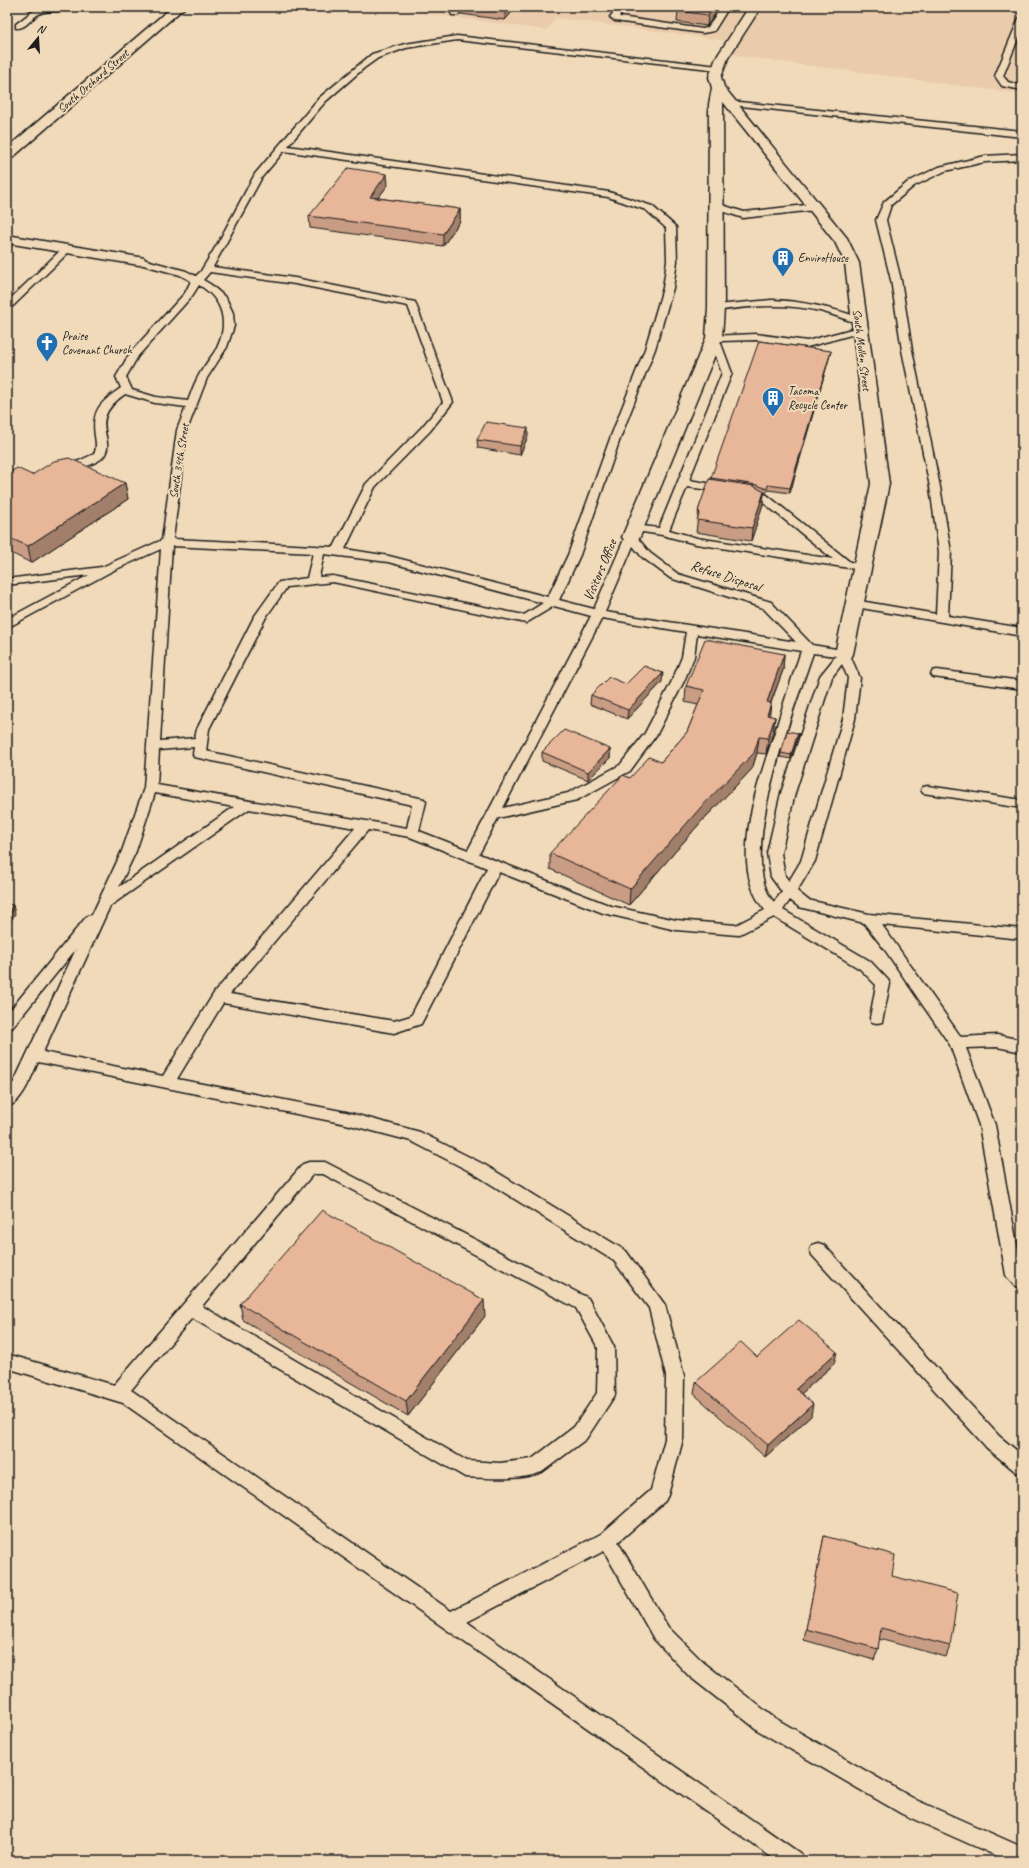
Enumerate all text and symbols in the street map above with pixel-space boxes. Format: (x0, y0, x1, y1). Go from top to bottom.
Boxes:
north arrow (18, 18, 58, 58)
text: N (36, 21, 49, 37)
street label: South Orchard Street (54, 45, 133, 116)
building icon: EnviroHouse (770, 245, 796, 278)
place label: EnviroHouse (798, 250, 849, 266)
street label: South Mullen Street (849, 308, 875, 393)
place label: Praise Covenant Church (62, 328, 133, 358)
church icon: Praise Covenant Church (34, 330, 60, 363)
place label: Tacoma Recycle Center (788, 383, 849, 413)
building icon: Tacoma Recycle Center (760, 385, 786, 418)
street label: South 34th Street (165, 421, 193, 500)
street label: Visitors Office (579, 535, 621, 603)
street label: Refuse Disposal (689, 557, 766, 596)

